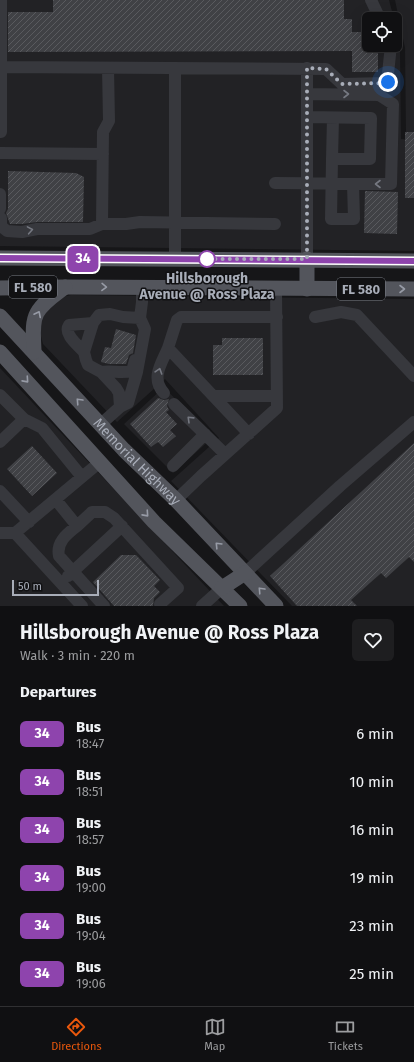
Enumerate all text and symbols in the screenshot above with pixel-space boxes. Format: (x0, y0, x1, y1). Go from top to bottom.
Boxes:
map controls (362, 12, 402, 52)
button: locate (362, 12, 402, 52)
your location (378, 72, 398, 92)
one-way arrow (343, 90, 349, 98)
one-way arrow (375, 180, 381, 188)
one-way arrow (27, 226, 33, 235)
line badge: 34 (65, 246, 101, 272)
text: 34 (75, 250, 91, 267)
marker: Hillsborough Avenue @ Ross Plaza (198, 250, 216, 268)
place label: Hillsborough Avenue @ Ross Plaza (138, 270, 275, 303)
road number: FL 580 (9, 276, 57, 298)
road number: FL 580 (337, 278, 385, 300)
one-way arrow (101, 283, 107, 292)
one-way arrow (399, 285, 405, 293)
one-way arrow (33, 311, 41, 318)
one-way arrow (155, 367, 163, 374)
one-way arrow (21, 376, 28, 383)
one-way arrow (76, 398, 84, 406)
street label: Memorial Highway (90, 415, 184, 509)
one-way arrow (187, 416, 195, 424)
one-way arrow (142, 509, 149, 516)
one-way arrow (216, 542, 223, 550)
scale bar (12, 578, 99, 597)
text: 50 m (18, 580, 42, 593)
one-way arrow (259, 587, 266, 594)
button: heart (352, 619, 394, 661)
text: Hillsborough Avenue @ Ross Plaza (20, 621, 319, 644)
text: Walk · 3 min · 220 m (20, 648, 135, 663)
text: Departures (20, 683, 97, 701)
text: Bus (76, 718, 101, 736)
text: 34 (34, 725, 50, 742)
text: 6 min (356, 725, 394, 743)
text: 18:47 (76, 736, 104, 751)
text: Bus (76, 766, 101, 784)
text: 34 (34, 773, 50, 790)
text: 10 min (349, 773, 394, 791)
text: 18:51 (76, 784, 103, 799)
text: Bus (76, 814, 101, 832)
text: 34 (34, 821, 50, 838)
text: 16 min (350, 821, 394, 839)
text: 18:57 (76, 832, 104, 847)
text: Bus (76, 862, 101, 880)
text: 34 (34, 869, 50, 886)
text: 19 min (350, 869, 394, 887)
text: 19:00 (76, 880, 106, 895)
text: Bus (76, 910, 101, 928)
text: 34 (34, 917, 50, 934)
text: 23 min (349, 917, 394, 935)
text: 19:04 (76, 928, 106, 943)
text: Bus (76, 958, 101, 976)
text: 34 (34, 965, 50, 982)
text: 25 min (349, 965, 394, 983)
text: 19:06 (76, 976, 106, 991)
tab: Directions (51, 1016, 102, 1053)
tab: Map (204, 1016, 226, 1053)
tab: Tickets (328, 1016, 363, 1053)

